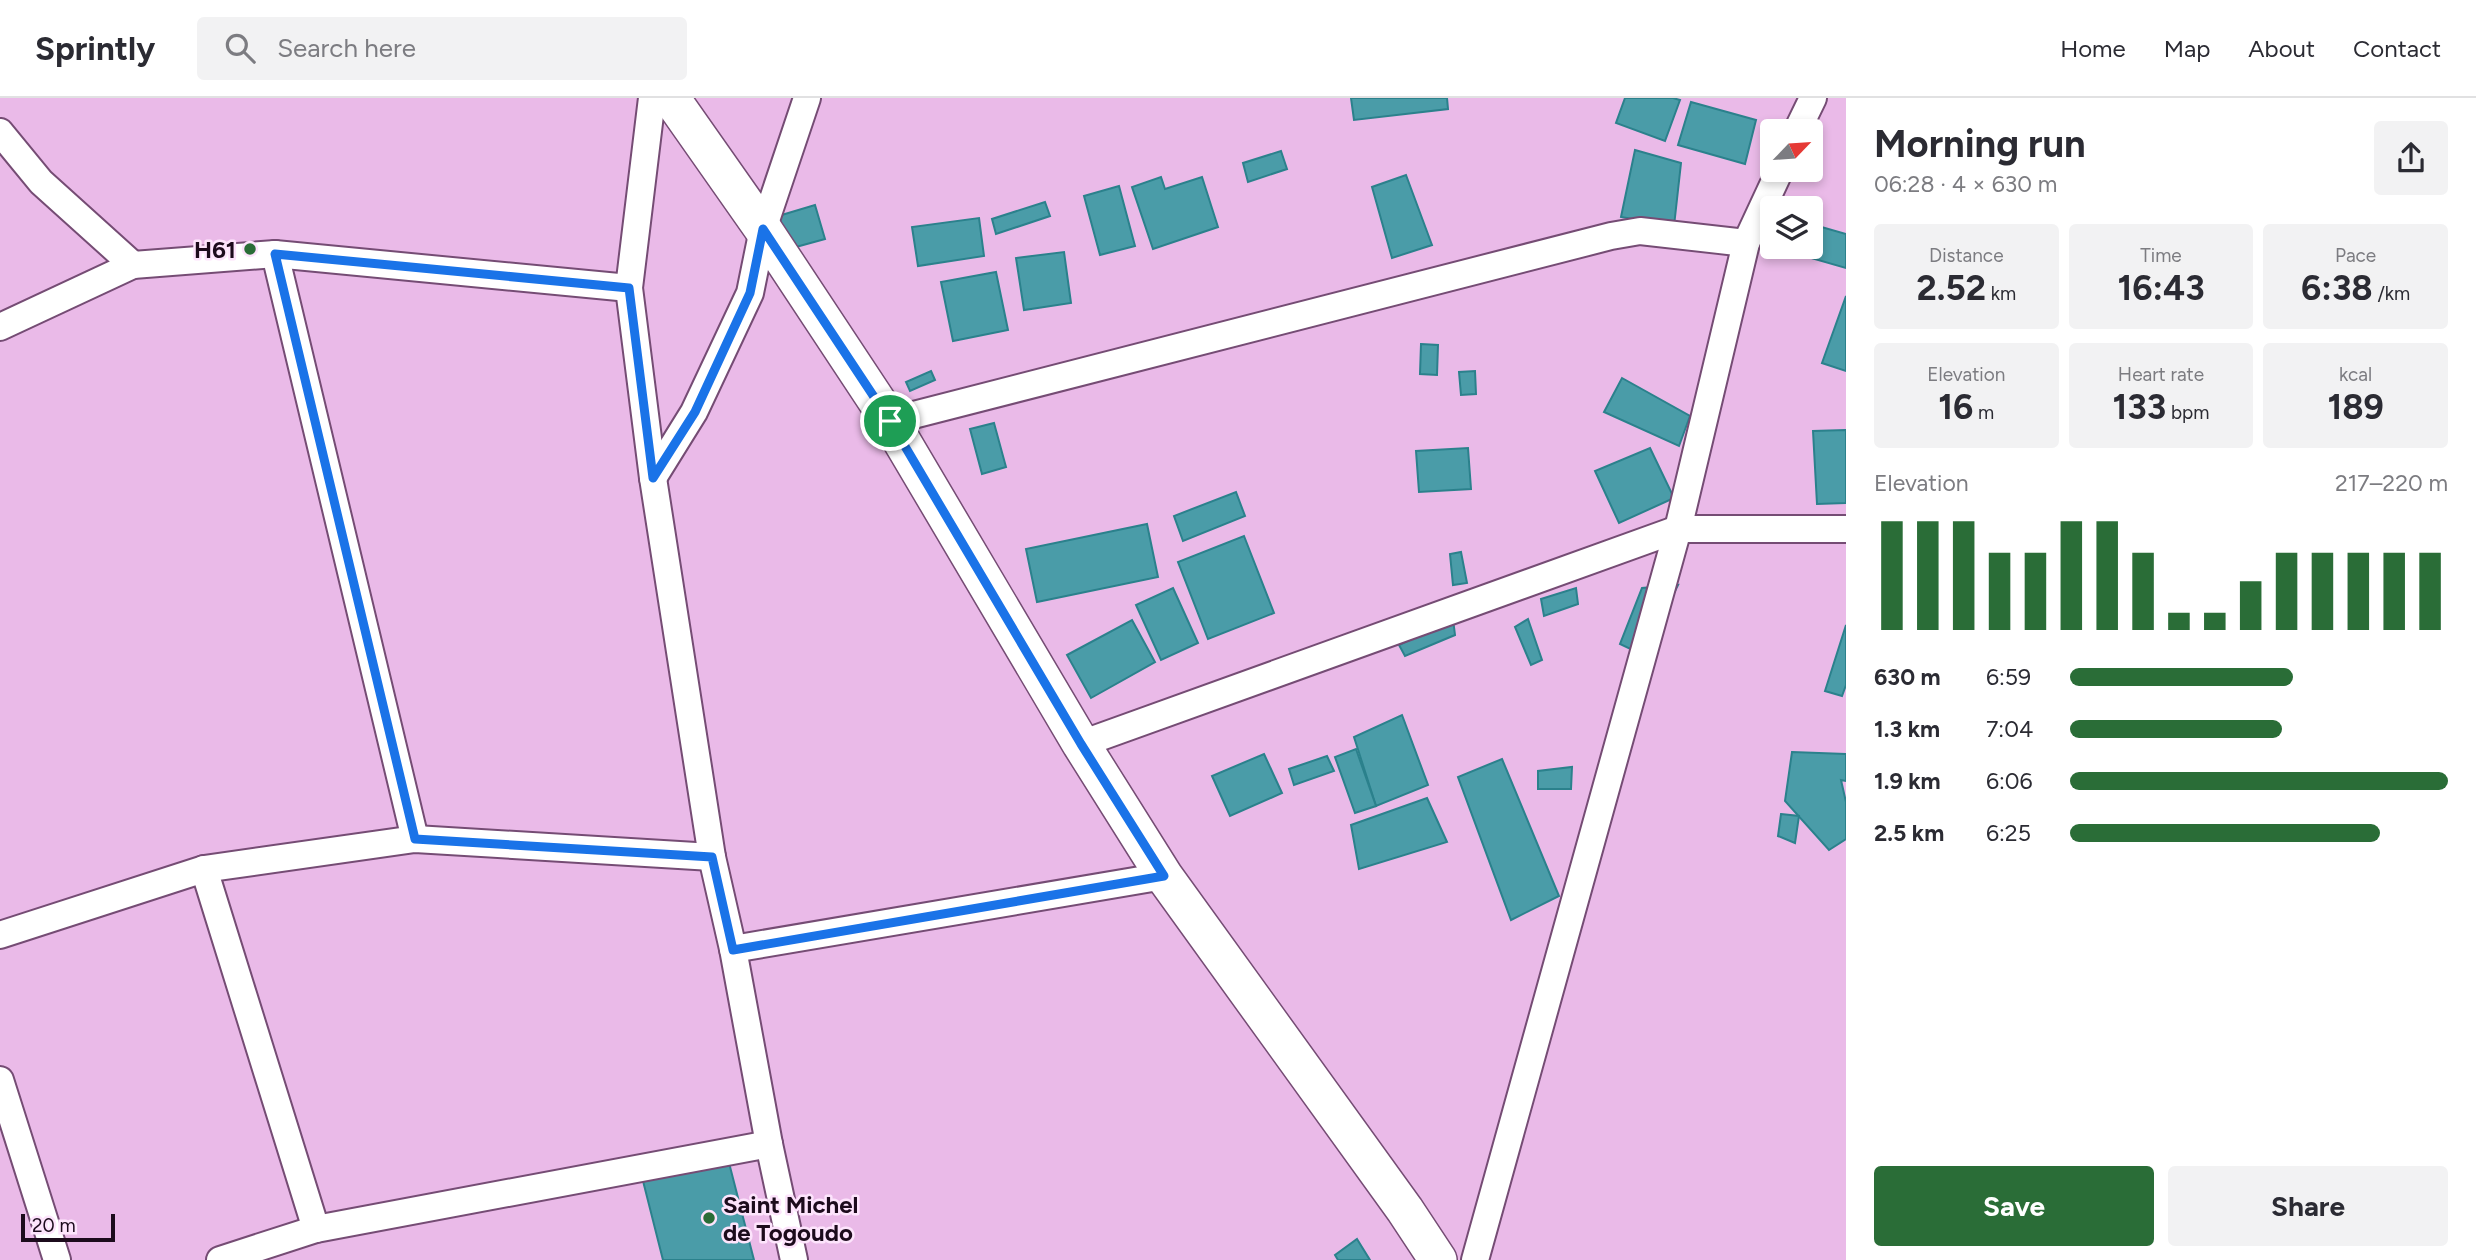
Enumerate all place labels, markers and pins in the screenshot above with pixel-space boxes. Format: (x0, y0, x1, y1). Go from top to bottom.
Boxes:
place label: H61 (194, 235, 236, 264)
marker: H61 (242, 241, 258, 257)
pin (860, 391, 920, 451)
place label: Saint Michel de Togoudo (723, 1190, 858, 1247)
marker: Saint Michel de Togoudo (701, 1210, 717, 1226)

